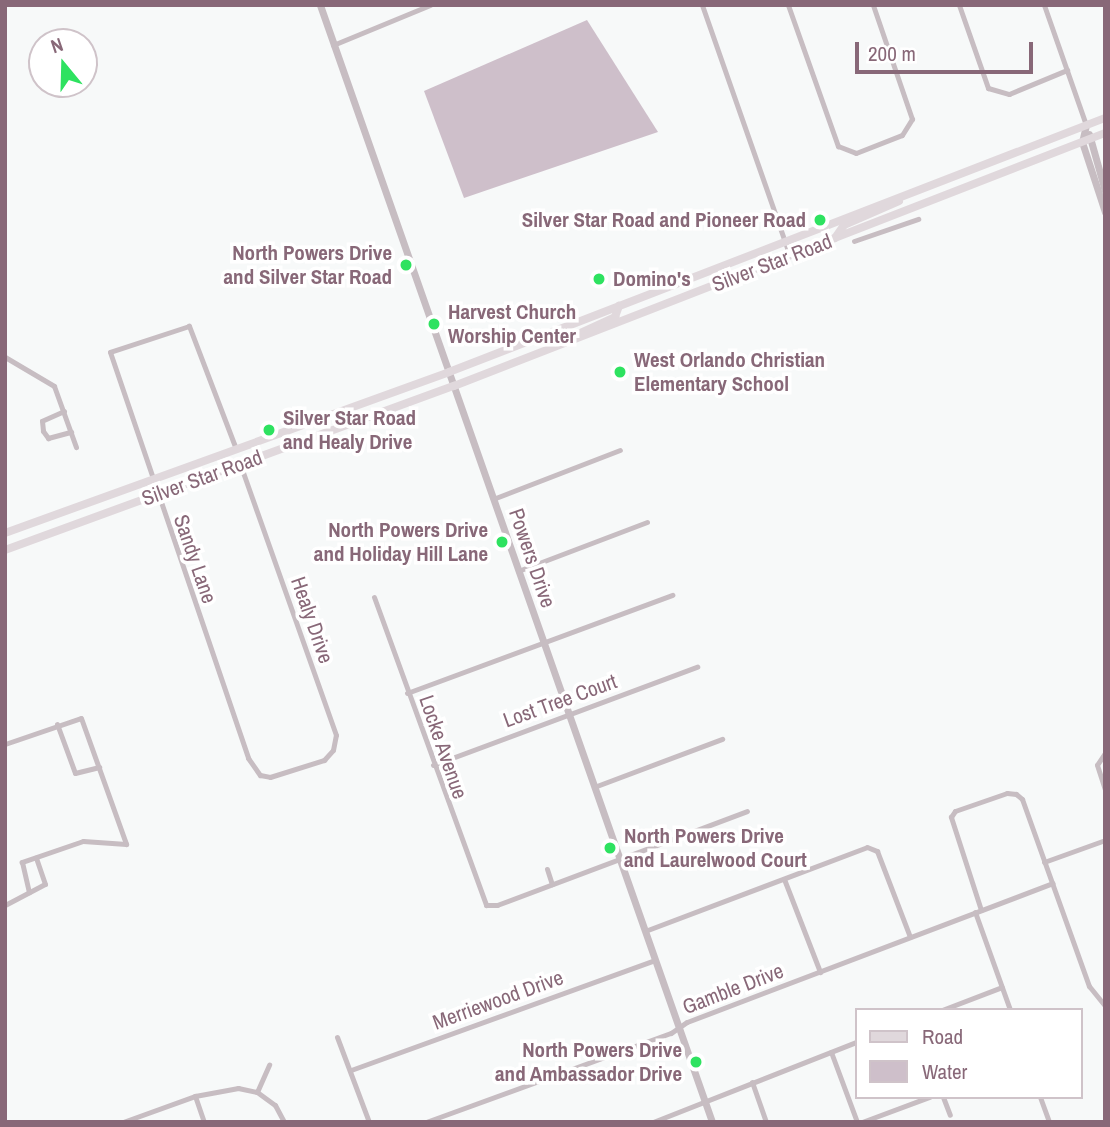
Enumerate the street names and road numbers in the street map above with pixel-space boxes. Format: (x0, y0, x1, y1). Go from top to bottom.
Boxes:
street label: Silver Star Road (709, 229, 835, 297)
street label: Silver Star Road (138, 445, 266, 511)
street label: Powers Drive (503, 505, 561, 611)
street label: Sandy Lane (168, 511, 222, 607)
street label: Healy Drive (285, 573, 339, 667)
street label: Lost Tree Court (500, 669, 620, 733)
street label: Locke Avenue (413, 691, 473, 803)
street label: Gamble Drive (679, 958, 787, 1020)
street label: Merriewood Drive (429, 965, 567, 1035)

